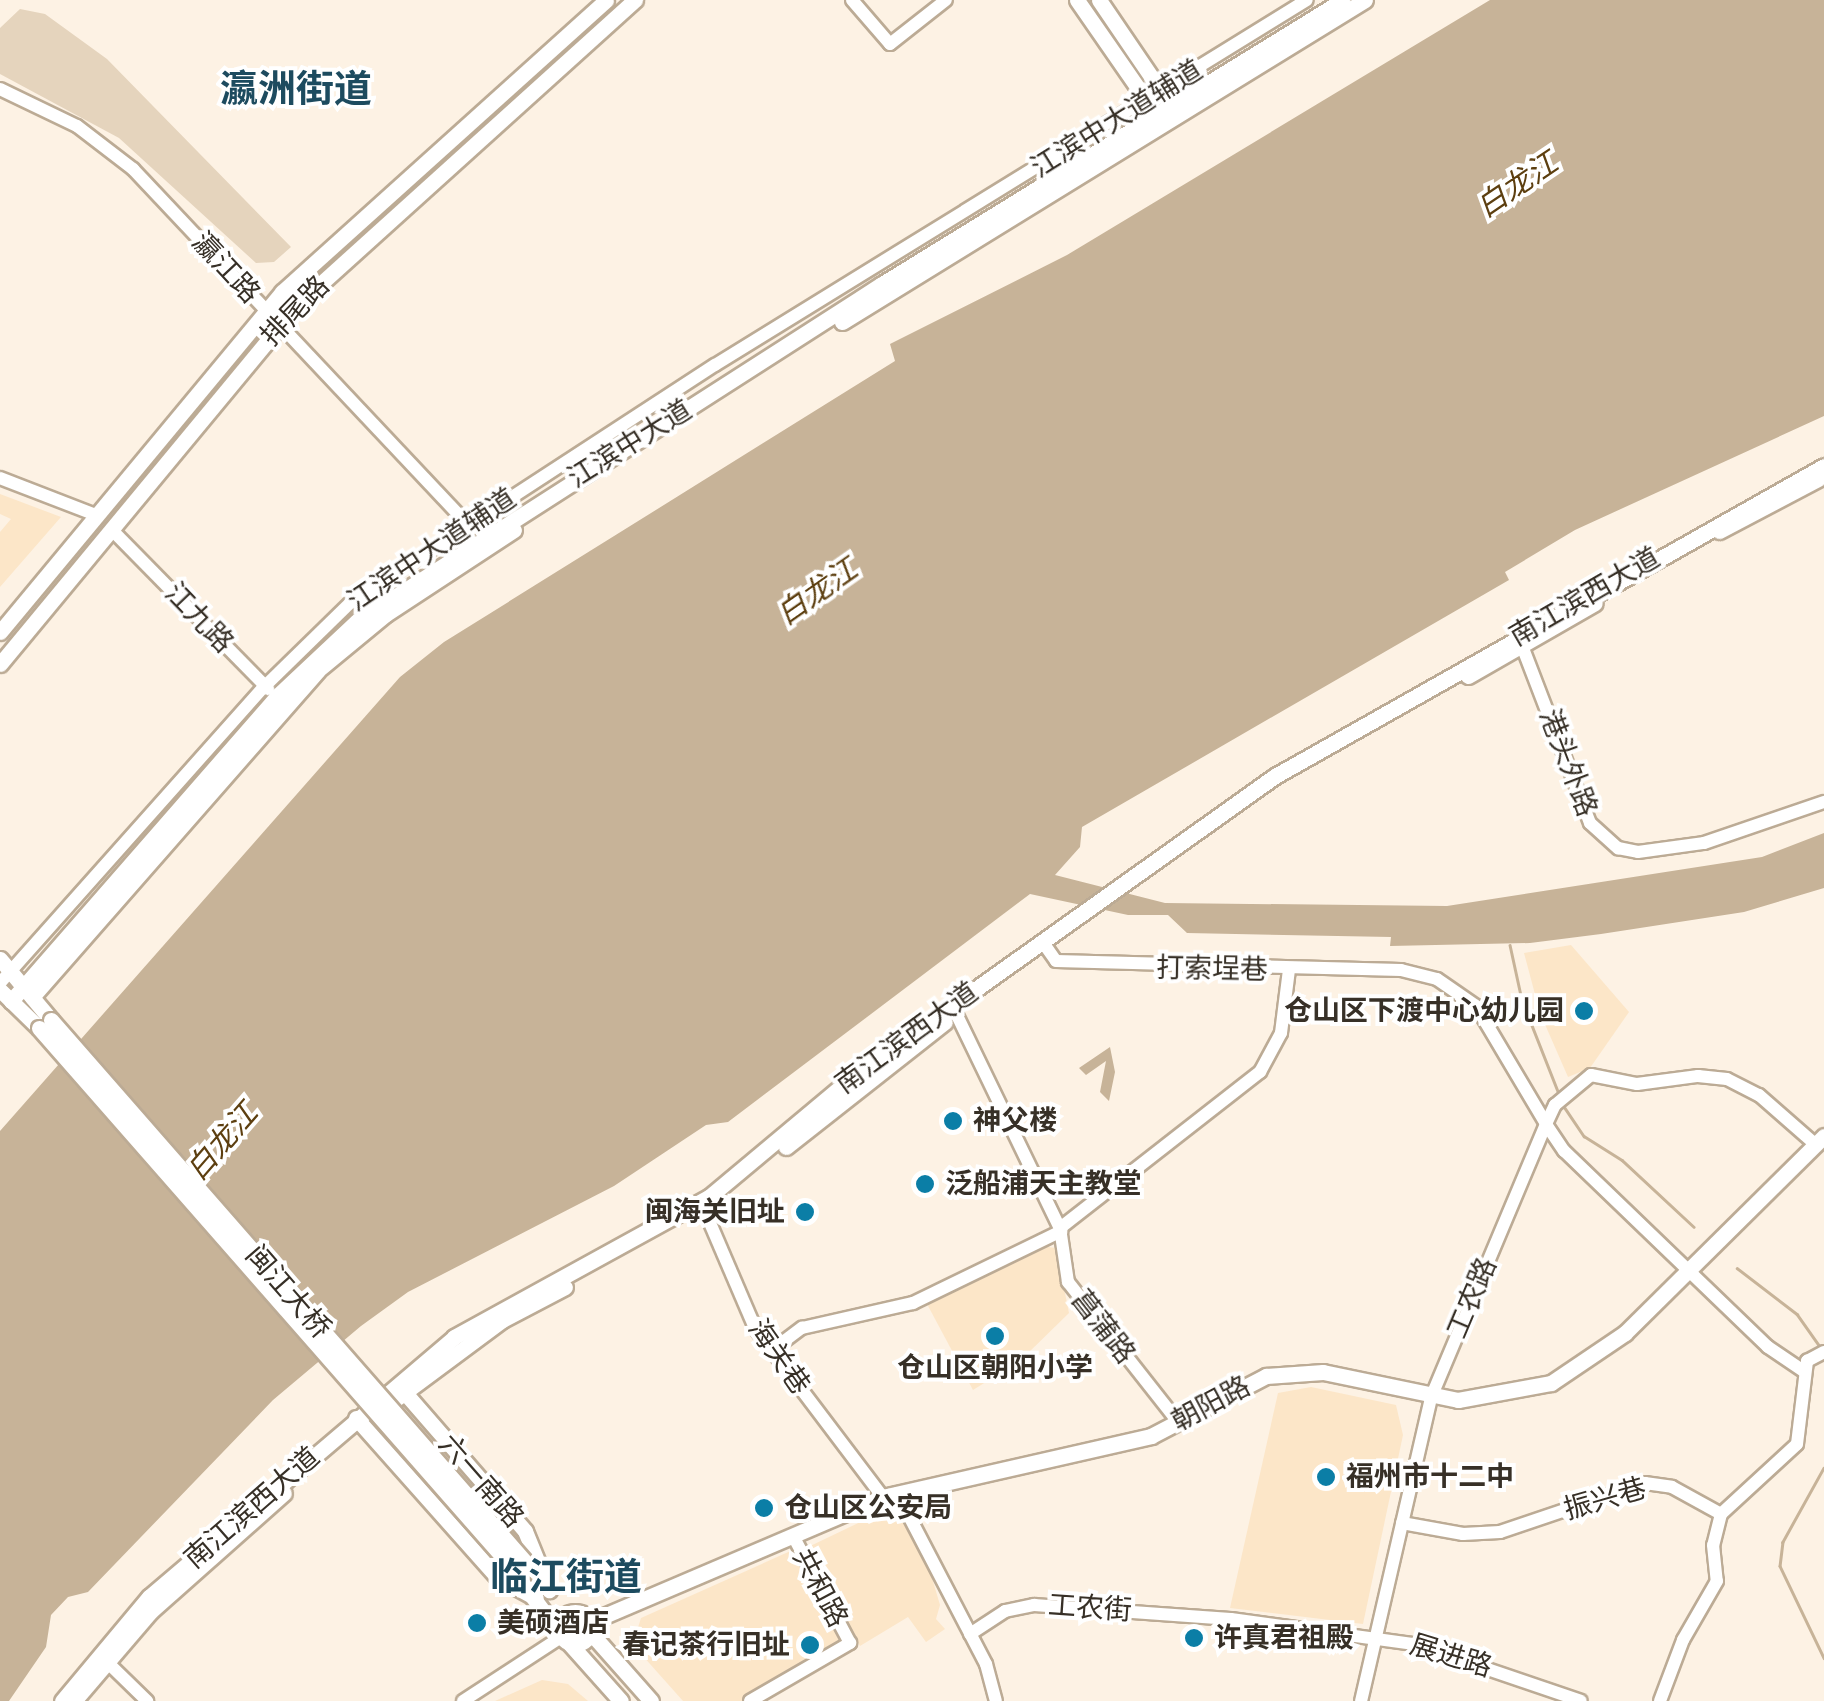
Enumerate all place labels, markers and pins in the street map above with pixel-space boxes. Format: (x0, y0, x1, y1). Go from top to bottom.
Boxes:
place label: 仓山区下渡中心幼儿园 (1284, 994, 1564, 1028)
marker: 仓山区下渡中心幼儿园 (1573, 1000, 1595, 1022)
place label: 神父楼 (973, 1104, 1057, 1138)
marker: 神父楼 (942, 1110, 964, 1132)
place label: 泛船浦天主教堂 (945, 1167, 1141, 1201)
marker: 泛船浦天主教堂 (914, 1173, 936, 1195)
place label: 闽海关旧址 (645, 1195, 785, 1229)
marker: 闽海关旧址 (794, 1201, 816, 1223)
marker: 仓山区朝阳小学 (984, 1325, 1006, 1347)
place label: 仓山区朝阳小学 (897, 1351, 1093, 1385)
place label: 福州市十二中 (1346, 1460, 1514, 1494)
marker: 福州市十二中 (1315, 1466, 1337, 1488)
place label: 仓山区公安局 (784, 1491, 952, 1525)
marker: 仓山区公安局 (753, 1497, 775, 1519)
place label: 美硕酒店 (497, 1606, 609, 1640)
marker: 美硕酒店 (466, 1612, 488, 1634)
place label: 许真君祖殿 (1214, 1621, 1354, 1655)
marker: 许真君祖殿 (1183, 1627, 1205, 1649)
place label: 春记茶行旧址 (622, 1628, 790, 1662)
marker: 春记茶行旧址 (799, 1634, 821, 1656)

